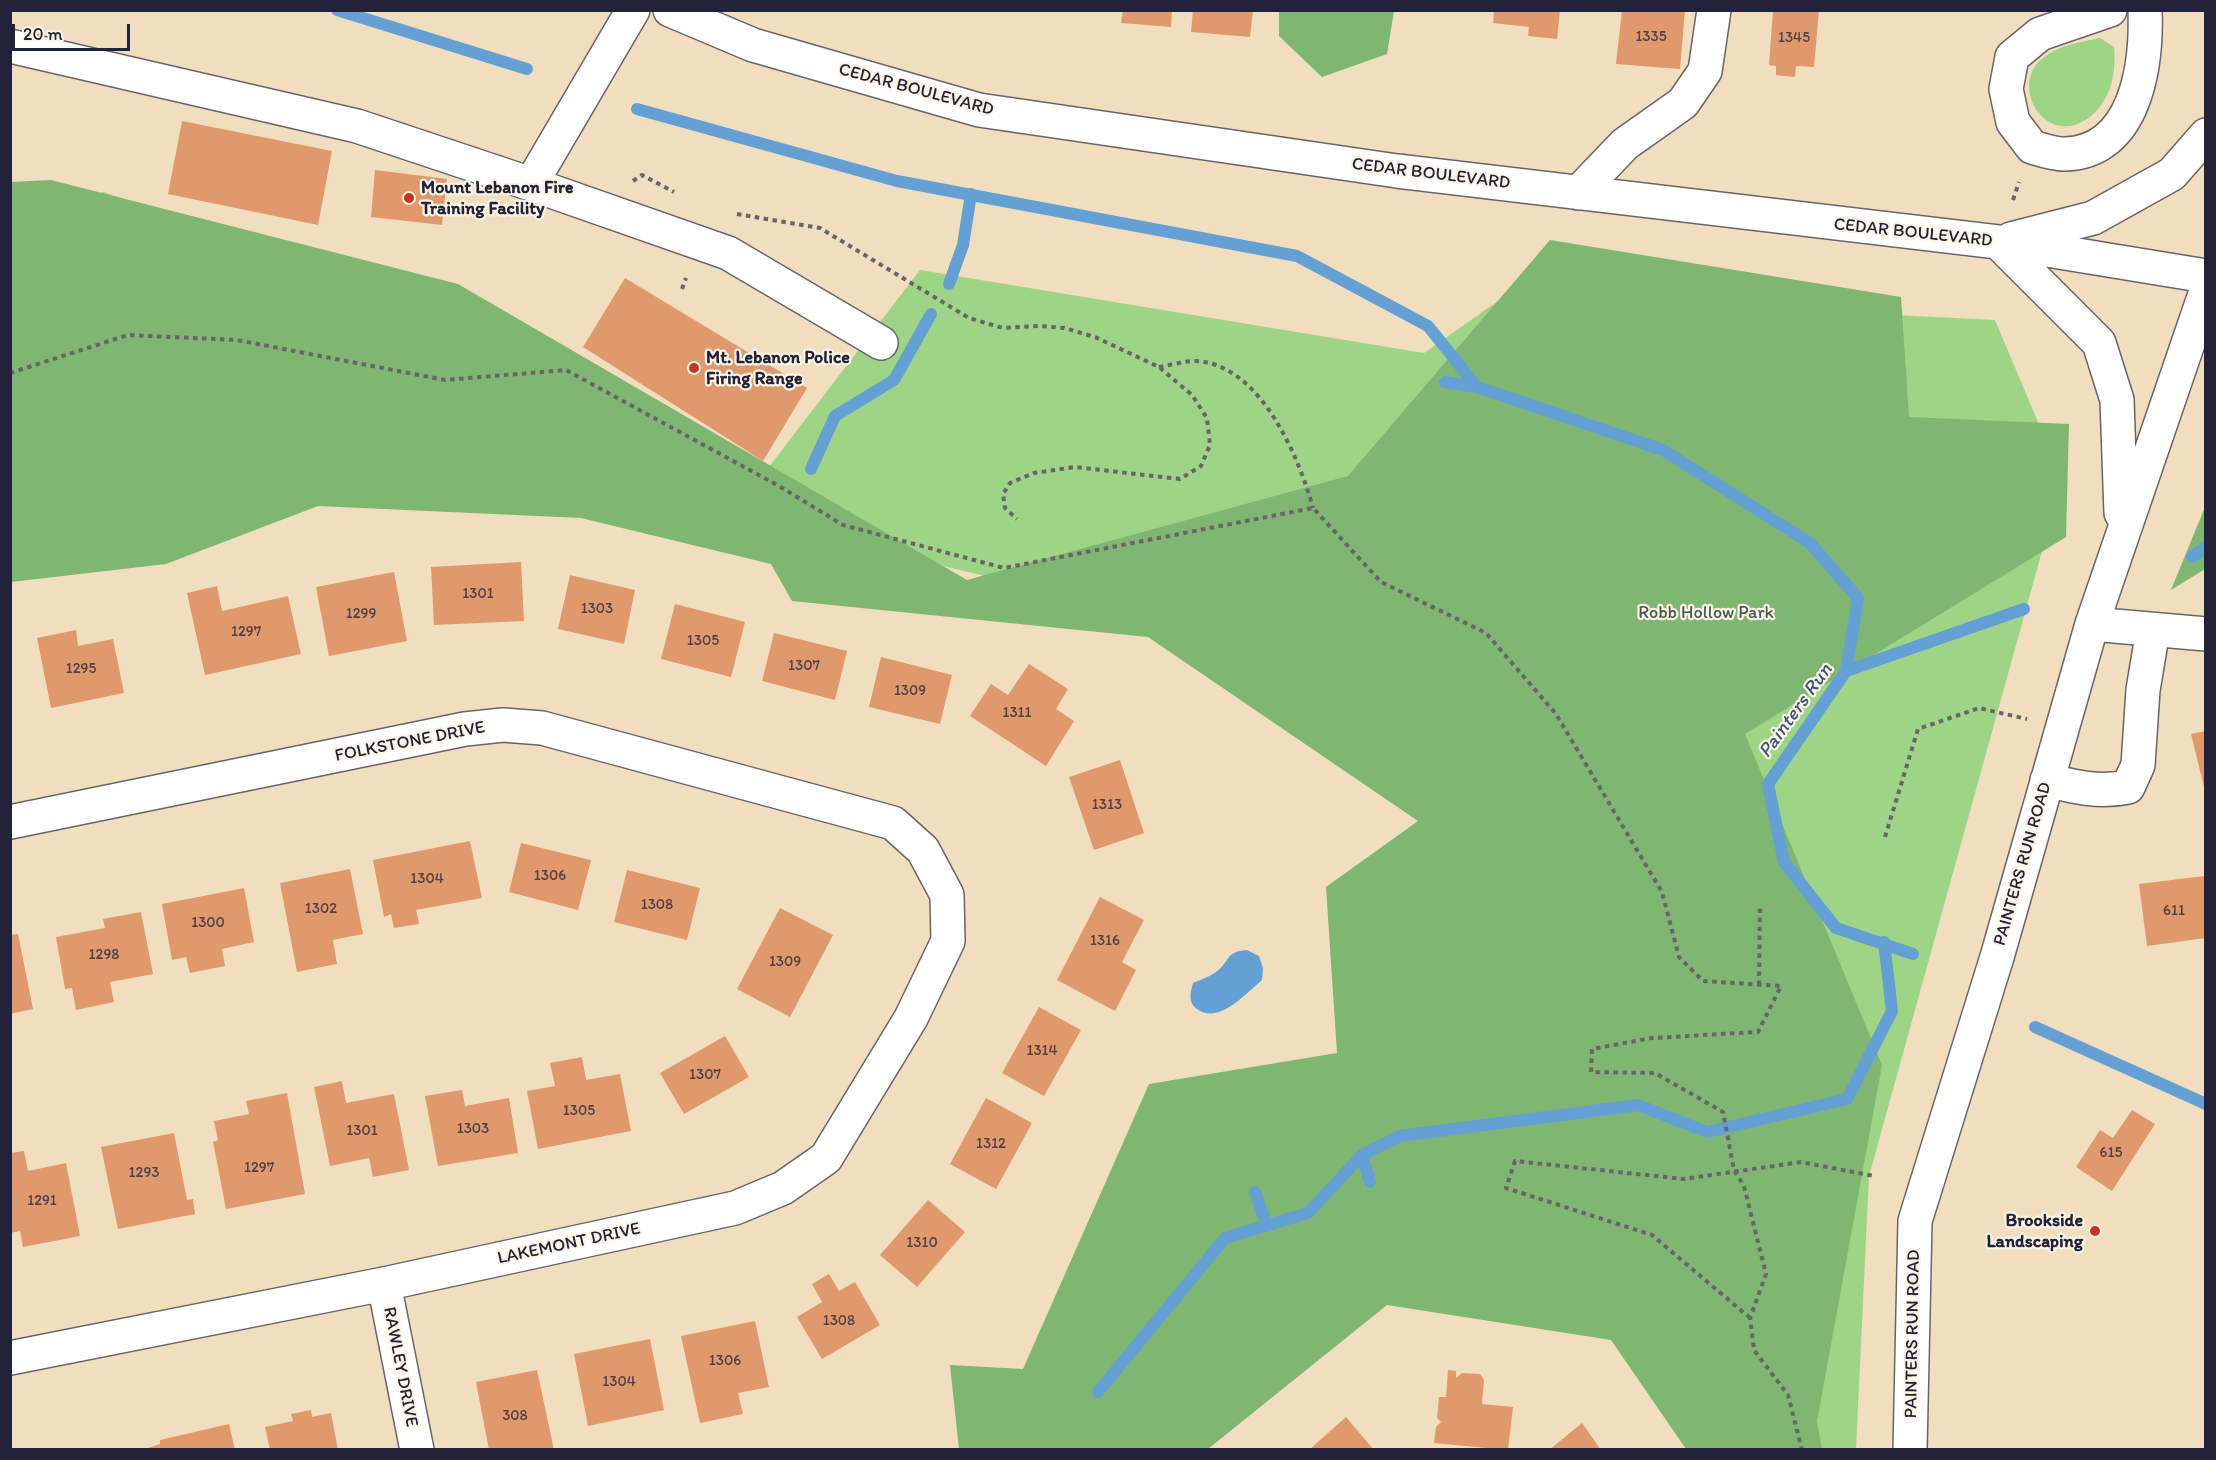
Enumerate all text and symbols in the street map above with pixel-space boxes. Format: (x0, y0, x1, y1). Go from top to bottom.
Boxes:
scale bar (15, 12, 134, 50)
text: 20 m (23, 23, 63, 45)
house number: 1335 (1635, 28, 1667, 46)
house number: 1345 (1778, 29, 1810, 47)
street label: CEDAR BOULEVARD (836, 59, 996, 121)
street label: CEDAR BOULEVARD (1350, 154, 1512, 194)
place label: Mount Lebanon Fire Training Facility (421, 177, 574, 219)
marker: Mount Lebanon Fire Training Facility (402, 191, 416, 205)
street label: CEDAR BOULEVARD (1832, 214, 1994, 252)
place label: Mt. Lebanon Police Firing Range (706, 347, 850, 389)
marker: Mt. Lebanon Police Firing Range (687, 361, 701, 375)
house number: 1301 (462, 585, 494, 603)
house number: 1303 (581, 600, 613, 618)
park label: Robb Hollow Park (1638, 602, 1774, 624)
house number: 1299 (346, 605, 376, 623)
house number: 1297 (231, 623, 261, 641)
house number: 1305 (687, 632, 719, 650)
house number: 1307 (788, 657, 820, 675)
water label: Painters Run (1754, 659, 1838, 763)
house number: 1295 (66, 660, 96, 678)
house number: 1309 (894, 682, 926, 700)
house number: 1311 (1002, 704, 1032, 722)
street label: FOLKSTONE DRIVE (333, 717, 487, 767)
street label: PAINTERS RUN ROAD (1989, 780, 2057, 948)
house number: 1313 (1092, 796, 1122, 814)
house number: 1306 (534, 867, 566, 885)
house number: 1304 (410, 870, 444, 888)
house number: 1308 (641, 896, 673, 914)
house number: 1302 (305, 900, 337, 918)
house number: 611 (2163, 902, 2185, 920)
house number: 1300 (191, 914, 225, 932)
house number: 1316 (1090, 932, 1120, 950)
house number: 1298 (89, 946, 119, 964)
house number: 1309 (769, 953, 801, 971)
house number: 1314 (1026, 1042, 1058, 1060)
house number: 1307 (689, 1066, 721, 1084)
house number: 1305 (563, 1102, 595, 1120)
house number: 1303 (457, 1120, 489, 1138)
house number: 1301 (346, 1122, 378, 1140)
house number: 1312 (976, 1135, 1006, 1153)
house number: 615 (2100, 1144, 2122, 1162)
house number: 1297 (244, 1159, 274, 1177)
house number: 1293 (129, 1164, 159, 1182)
house number: 1291 (27, 1192, 57, 1210)
place label: Brookside Landscaping (1986, 1210, 2083, 1252)
street label: LAKEMONT DRIVE (495, 1218, 643, 1270)
marker: Brookside Landscaping (2088, 1224, 2102, 1238)
house number: 1310 (906, 1234, 938, 1252)
street label: PAINTERS RUN ROAD (1901, 1249, 1925, 1419)
street label: RAWLEY DRIVE (378, 1305, 422, 1429)
house number: 1308 (823, 1312, 855, 1330)
house number: 1306 (709, 1352, 741, 1370)
house number: 1304 (602, 1373, 636, 1391)
house number: 308 (502, 1407, 528, 1425)

